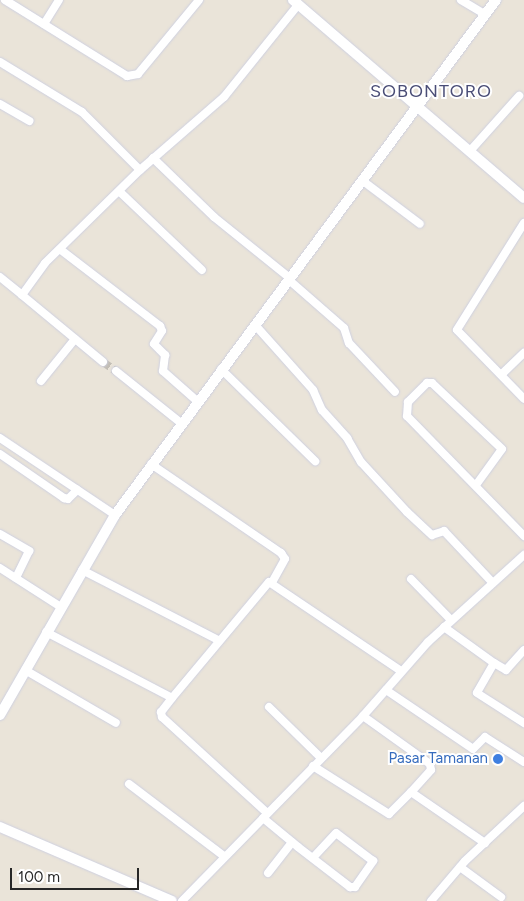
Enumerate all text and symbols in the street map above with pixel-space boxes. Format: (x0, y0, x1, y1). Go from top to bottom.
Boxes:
district label: SOBONTORO (369, 80, 493, 102)
place label: Pasar Tamanan (389, 750, 488, 768)
marker: Pasar Tamanan (492, 753, 504, 765)
scale bar (12, 858, 141, 890)
text: 100 m (18, 868, 60, 886)

